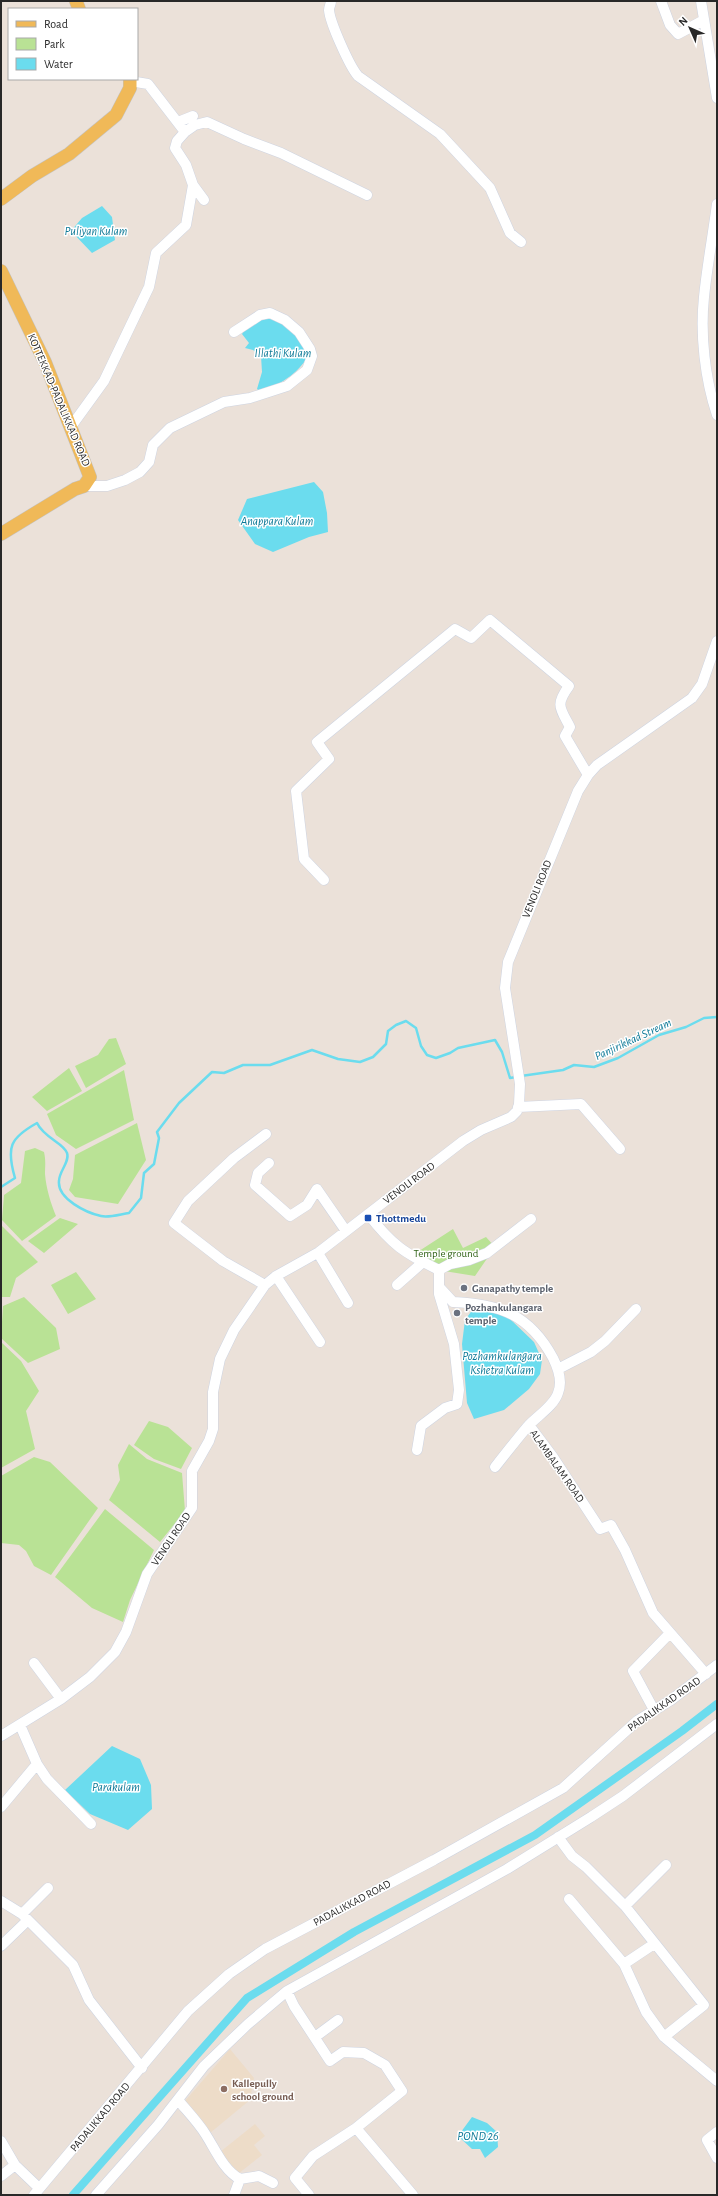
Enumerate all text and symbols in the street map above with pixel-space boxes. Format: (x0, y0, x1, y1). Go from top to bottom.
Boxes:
legend (8, 8, 138, 80)
north arrow (670, 8, 710, 48)
text: N (677, 15, 690, 28)
text: Road (44, 18, 68, 30)
text: Park (44, 38, 65, 50)
text: Water (44, 58, 73, 70)
water label: Puliyan Kulam (65, 225, 127, 237)
street label: KOTTEKKAD-PADALIKKAD ROAD (26, 332, 92, 468)
water label: Illathi Kulam (255, 347, 311, 359)
water label: Anappara Kulam (240, 515, 313, 528)
street label: VENOLI ROAD (520, 858, 554, 920)
water label: Panjirikkad Stream (593, 1016, 674, 1063)
street label: VENOLI ROAD (381, 1160, 437, 1206)
marker: Thottmedu (363, 1213, 373, 1223)
place label: Thottmedu (376, 1213, 426, 1224)
park label: Temple ground (414, 1248, 479, 1259)
marker: Ganapathy temple (459, 1283, 469, 1293)
place label: Ganapathy temple (472, 1283, 553, 1294)
place label: Pozhankulangara temple (465, 1302, 543, 1326)
marker: Pozhankulangara temple (452, 1308, 462, 1318)
water label: Pozhamkulangara Kshetra Kulam (462, 1350, 542, 1376)
street label: ALAMBALAM ROAD (528, 1428, 586, 1504)
street label: VENOLI ROAD (149, 1510, 193, 1568)
street label: PADALIKKAD ROAD (626, 1675, 702, 1733)
water label: Parakulam (92, 1781, 140, 1793)
street label: PADALIKKAD ROAD (311, 1878, 393, 1928)
place label: Kallepully school ground (232, 2078, 294, 2102)
street label: PADALIKKAD ROAD (68, 2081, 132, 2153)
marker: Kallepully school ground (219, 2084, 229, 2094)
water label: POND 26 (457, 2130, 499, 2142)

